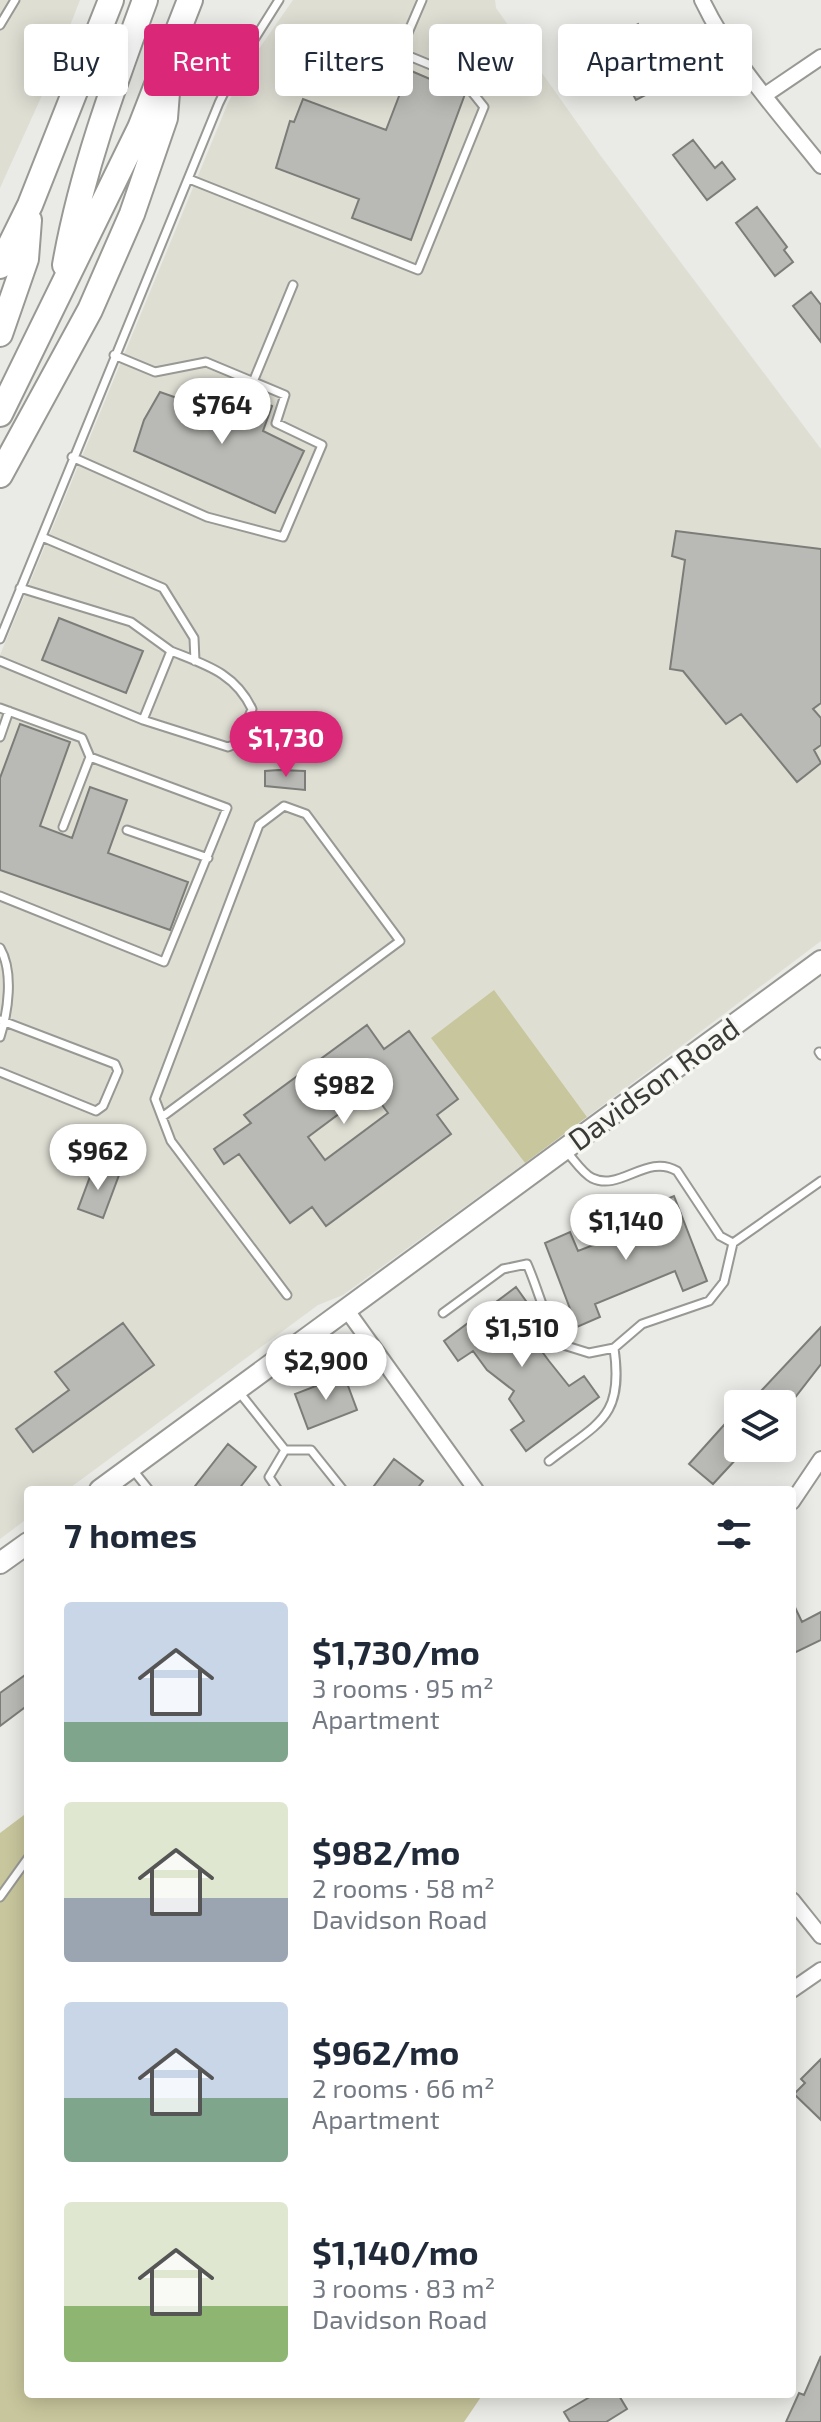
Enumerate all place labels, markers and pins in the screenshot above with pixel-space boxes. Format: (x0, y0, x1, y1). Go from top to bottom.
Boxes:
pin: $764 (175, 378, 269, 446)
pin: $1,730 (221, 711, 351, 779)
pin: $982 (297, 1058, 391, 1126)
pin: $962 (51, 1124, 145, 1192)
pin: $1,140 (561, 1194, 691, 1262)
pin: $1,510 (457, 1301, 587, 1369)
pin: $2,900 (261, 1334, 391, 1402)

